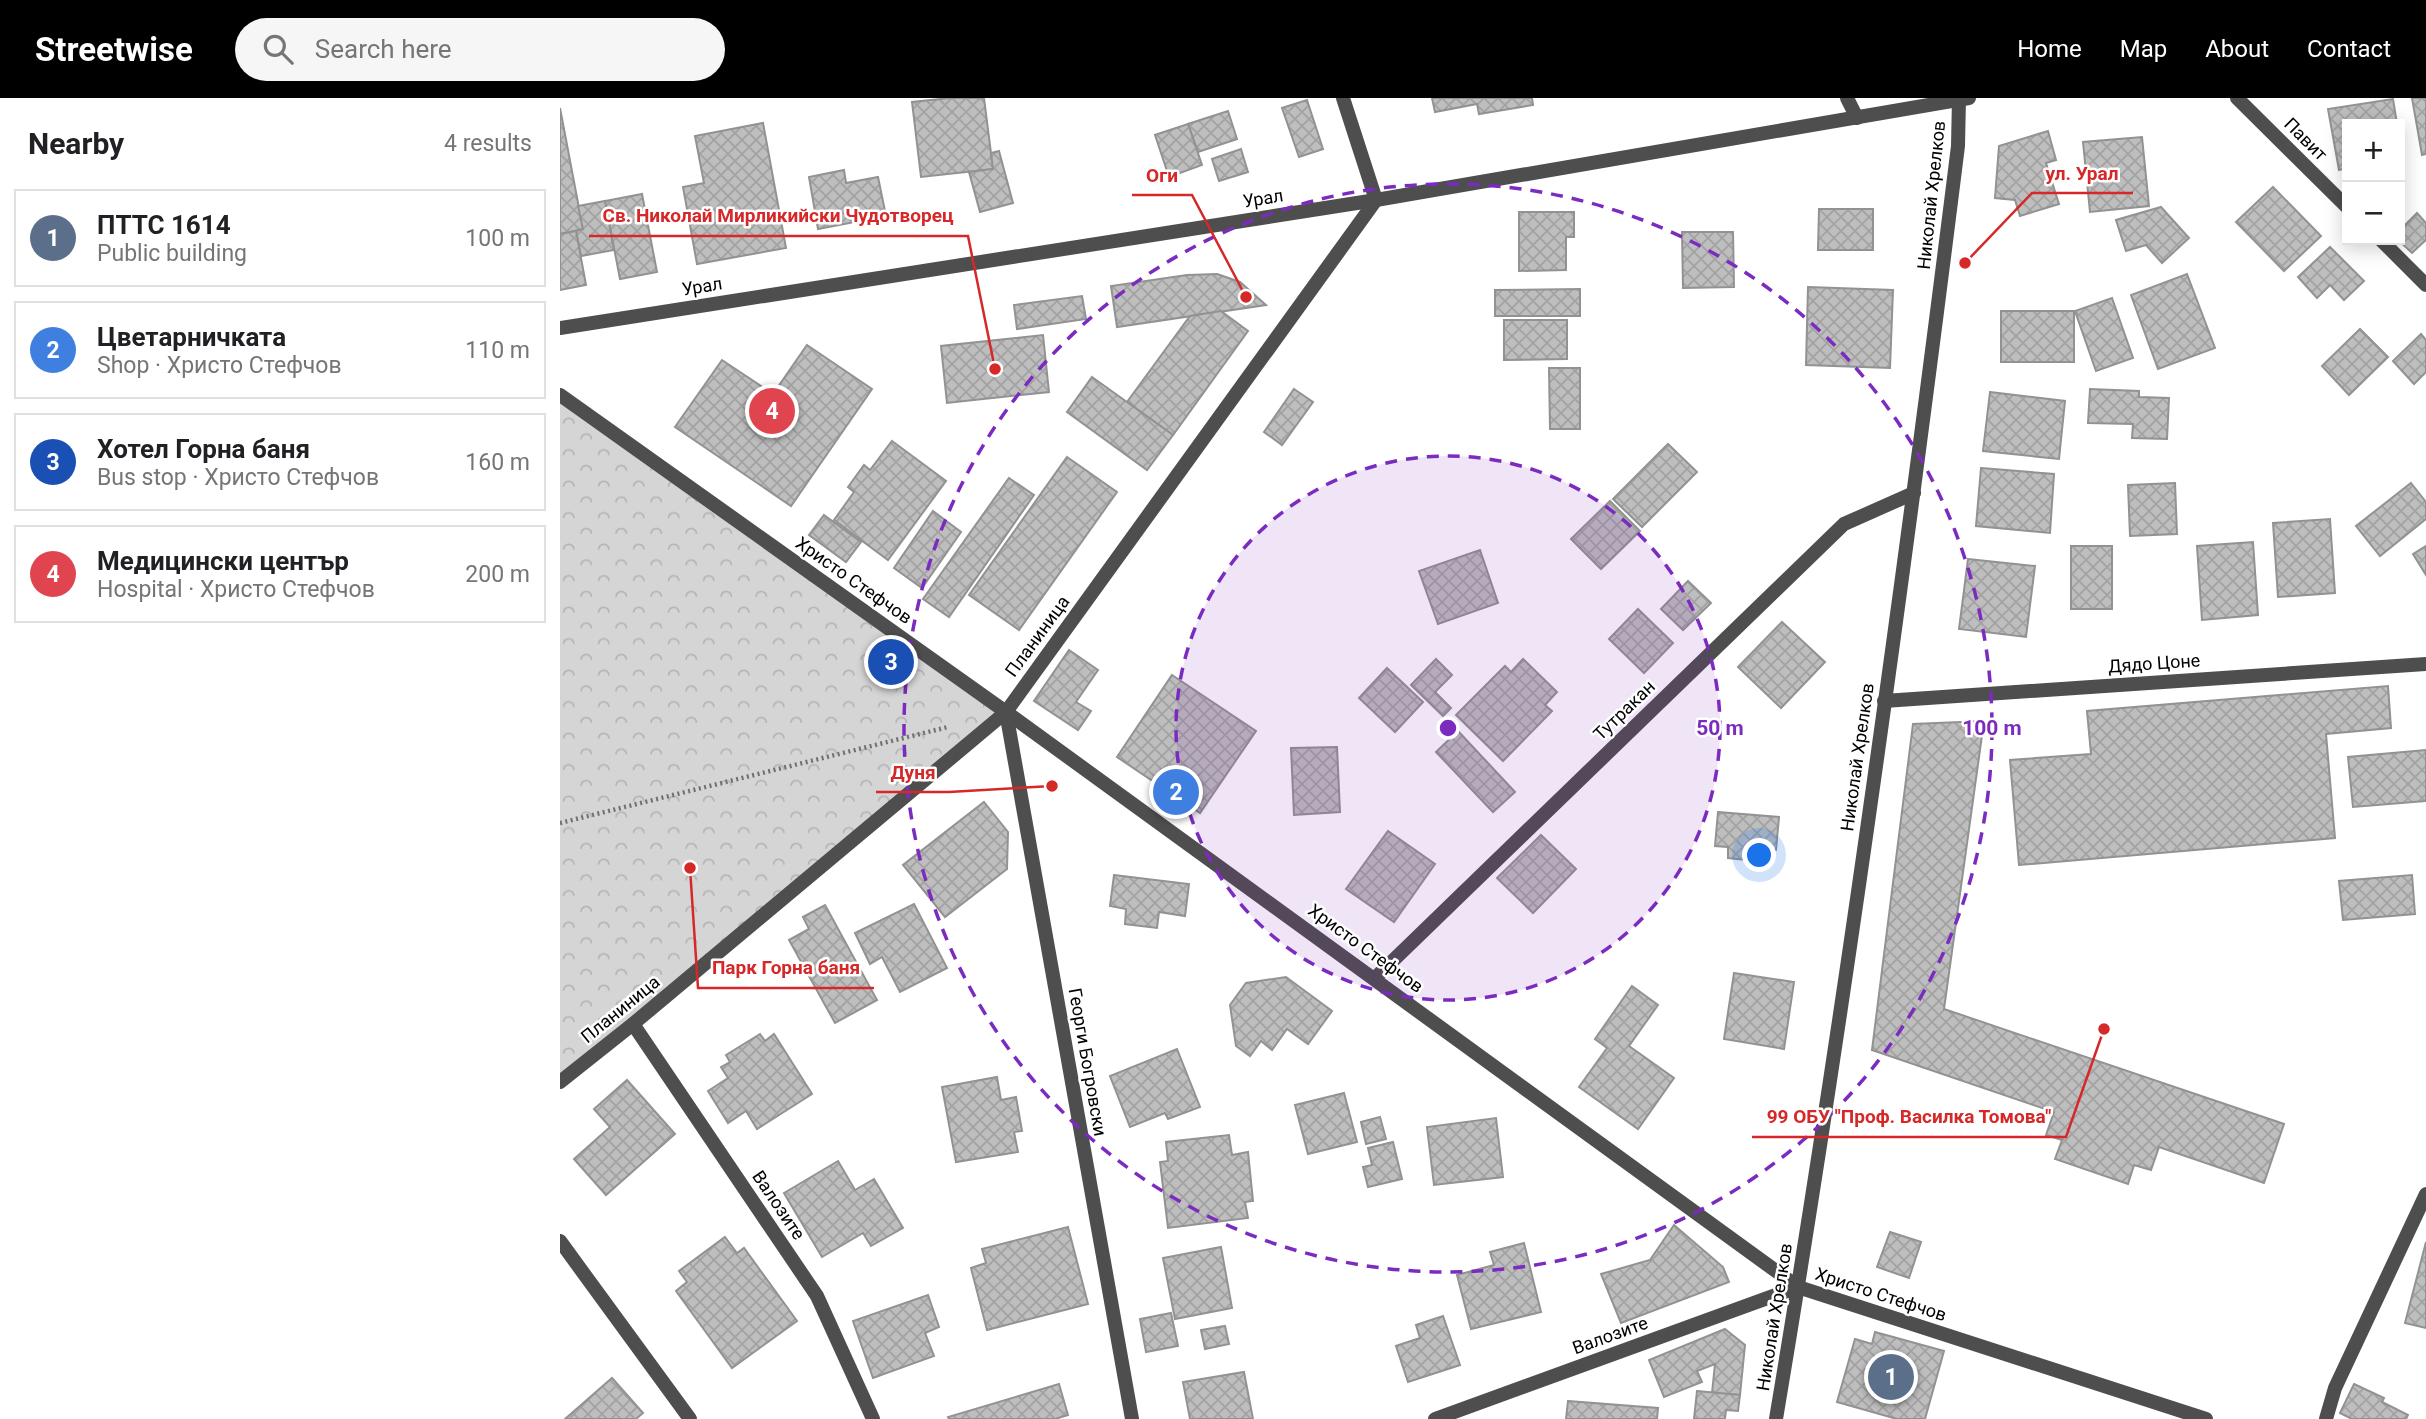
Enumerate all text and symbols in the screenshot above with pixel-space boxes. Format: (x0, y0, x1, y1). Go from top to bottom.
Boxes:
search box (235, 18, 725, 81)
text: Streetwise (35, 30, 193, 69)
icon: search (259, 30, 297, 68)
text: Search here (315, 34, 452, 64)
text: Home (2017, 35, 2082, 63)
text: Map (2120, 35, 2167, 63)
text: About (2205, 35, 2269, 63)
text: Contact (2307, 35, 2391, 63)
street label: Павит (2280, 113, 2332, 165)
map controls (2342, 119, 2405, 245)
button: + (2342, 119, 2405, 182)
street label: Николай Хрелков (1913, 120, 1949, 270)
text: Nearby (28, 126, 124, 161)
text: 4 results (444, 130, 532, 157)
callout: ул. Урал (2032, 153, 2133, 193)
callout: Оги (1132, 155, 1192, 195)
text: ул. Урал (2045, 162, 2119, 185)
text: Оги (1146, 164, 1178, 187)
button: − (2342, 182, 2405, 245)
street label: Урал (1241, 184, 1285, 212)
callout: Св. Николай Мирликийски Чудотворец (589, 196, 968, 236)
text: Св. Николай Мирликийски Чудотворец (603, 204, 954, 227)
text: ПТТС 1614 (97, 210, 231, 240)
text: 1 (46, 225, 60, 252)
text: 100 m (465, 225, 530, 252)
text: Public building (97, 240, 247, 267)
street label: Урал (680, 272, 724, 300)
text: Цветарничката (97, 322, 286, 352)
text: 2 (46, 337, 60, 364)
text: 110 m (465, 337, 530, 364)
text: Shop · Христо Стефчов (97, 352, 342, 379)
pin: 4 (749, 385, 795, 437)
text: Хотел Горна баня (97, 434, 310, 464)
text: 3 (46, 449, 60, 476)
text: 160 m (465, 449, 530, 476)
text: Bus stop · Христо Стефчов (97, 464, 379, 491)
street label: Христо Стефчов (792, 532, 916, 628)
text: Медицински център (97, 546, 349, 576)
text: 4 (46, 561, 60, 588)
text: 200 m (465, 561, 530, 588)
text: Hospital · Христо Стефчов (97, 576, 375, 603)
street label: Планиница (1001, 591, 1073, 681)
pin: 3 (868, 636, 914, 688)
street label: Дядо Цоне (2107, 649, 2201, 677)
street label: Тутракан (1589, 676, 1659, 744)
street label: Николай Хрелков (1836, 682, 1878, 832)
centre of rings (1436, 716, 1460, 740)
text: 50 m (1696, 716, 1744, 740)
text: 100 m (1962, 716, 2022, 740)
callout: Дуня (876, 752, 949, 792)
text: Дуня (890, 761, 936, 784)
pin: 2 (1153, 766, 1199, 818)
your location (1742, 838, 1776, 872)
street label: Христо Стефчов (1304, 899, 1428, 997)
callout: Парк Горна баня (698, 948, 874, 988)
text: Парк Горна баня (712, 956, 860, 979)
street label: Планиница (576, 971, 664, 1047)
street label: Георги Богровски (1065, 986, 1111, 1138)
callout: 99 ОБУ "Проф. Василка Томова" (1752, 1097, 2066, 1137)
text: 99 ОБУ "Проф. Василка Томова" (1767, 1105, 2051, 1128)
street label: Валозите (748, 1166, 810, 1244)
street label: Николай Хрелков (1752, 1242, 1796, 1392)
street label: Христо Стефчов (1813, 1263, 1949, 1325)
street label: Валозите (1569, 1312, 1651, 1358)
pin: 1 (1868, 1351, 1914, 1403)

